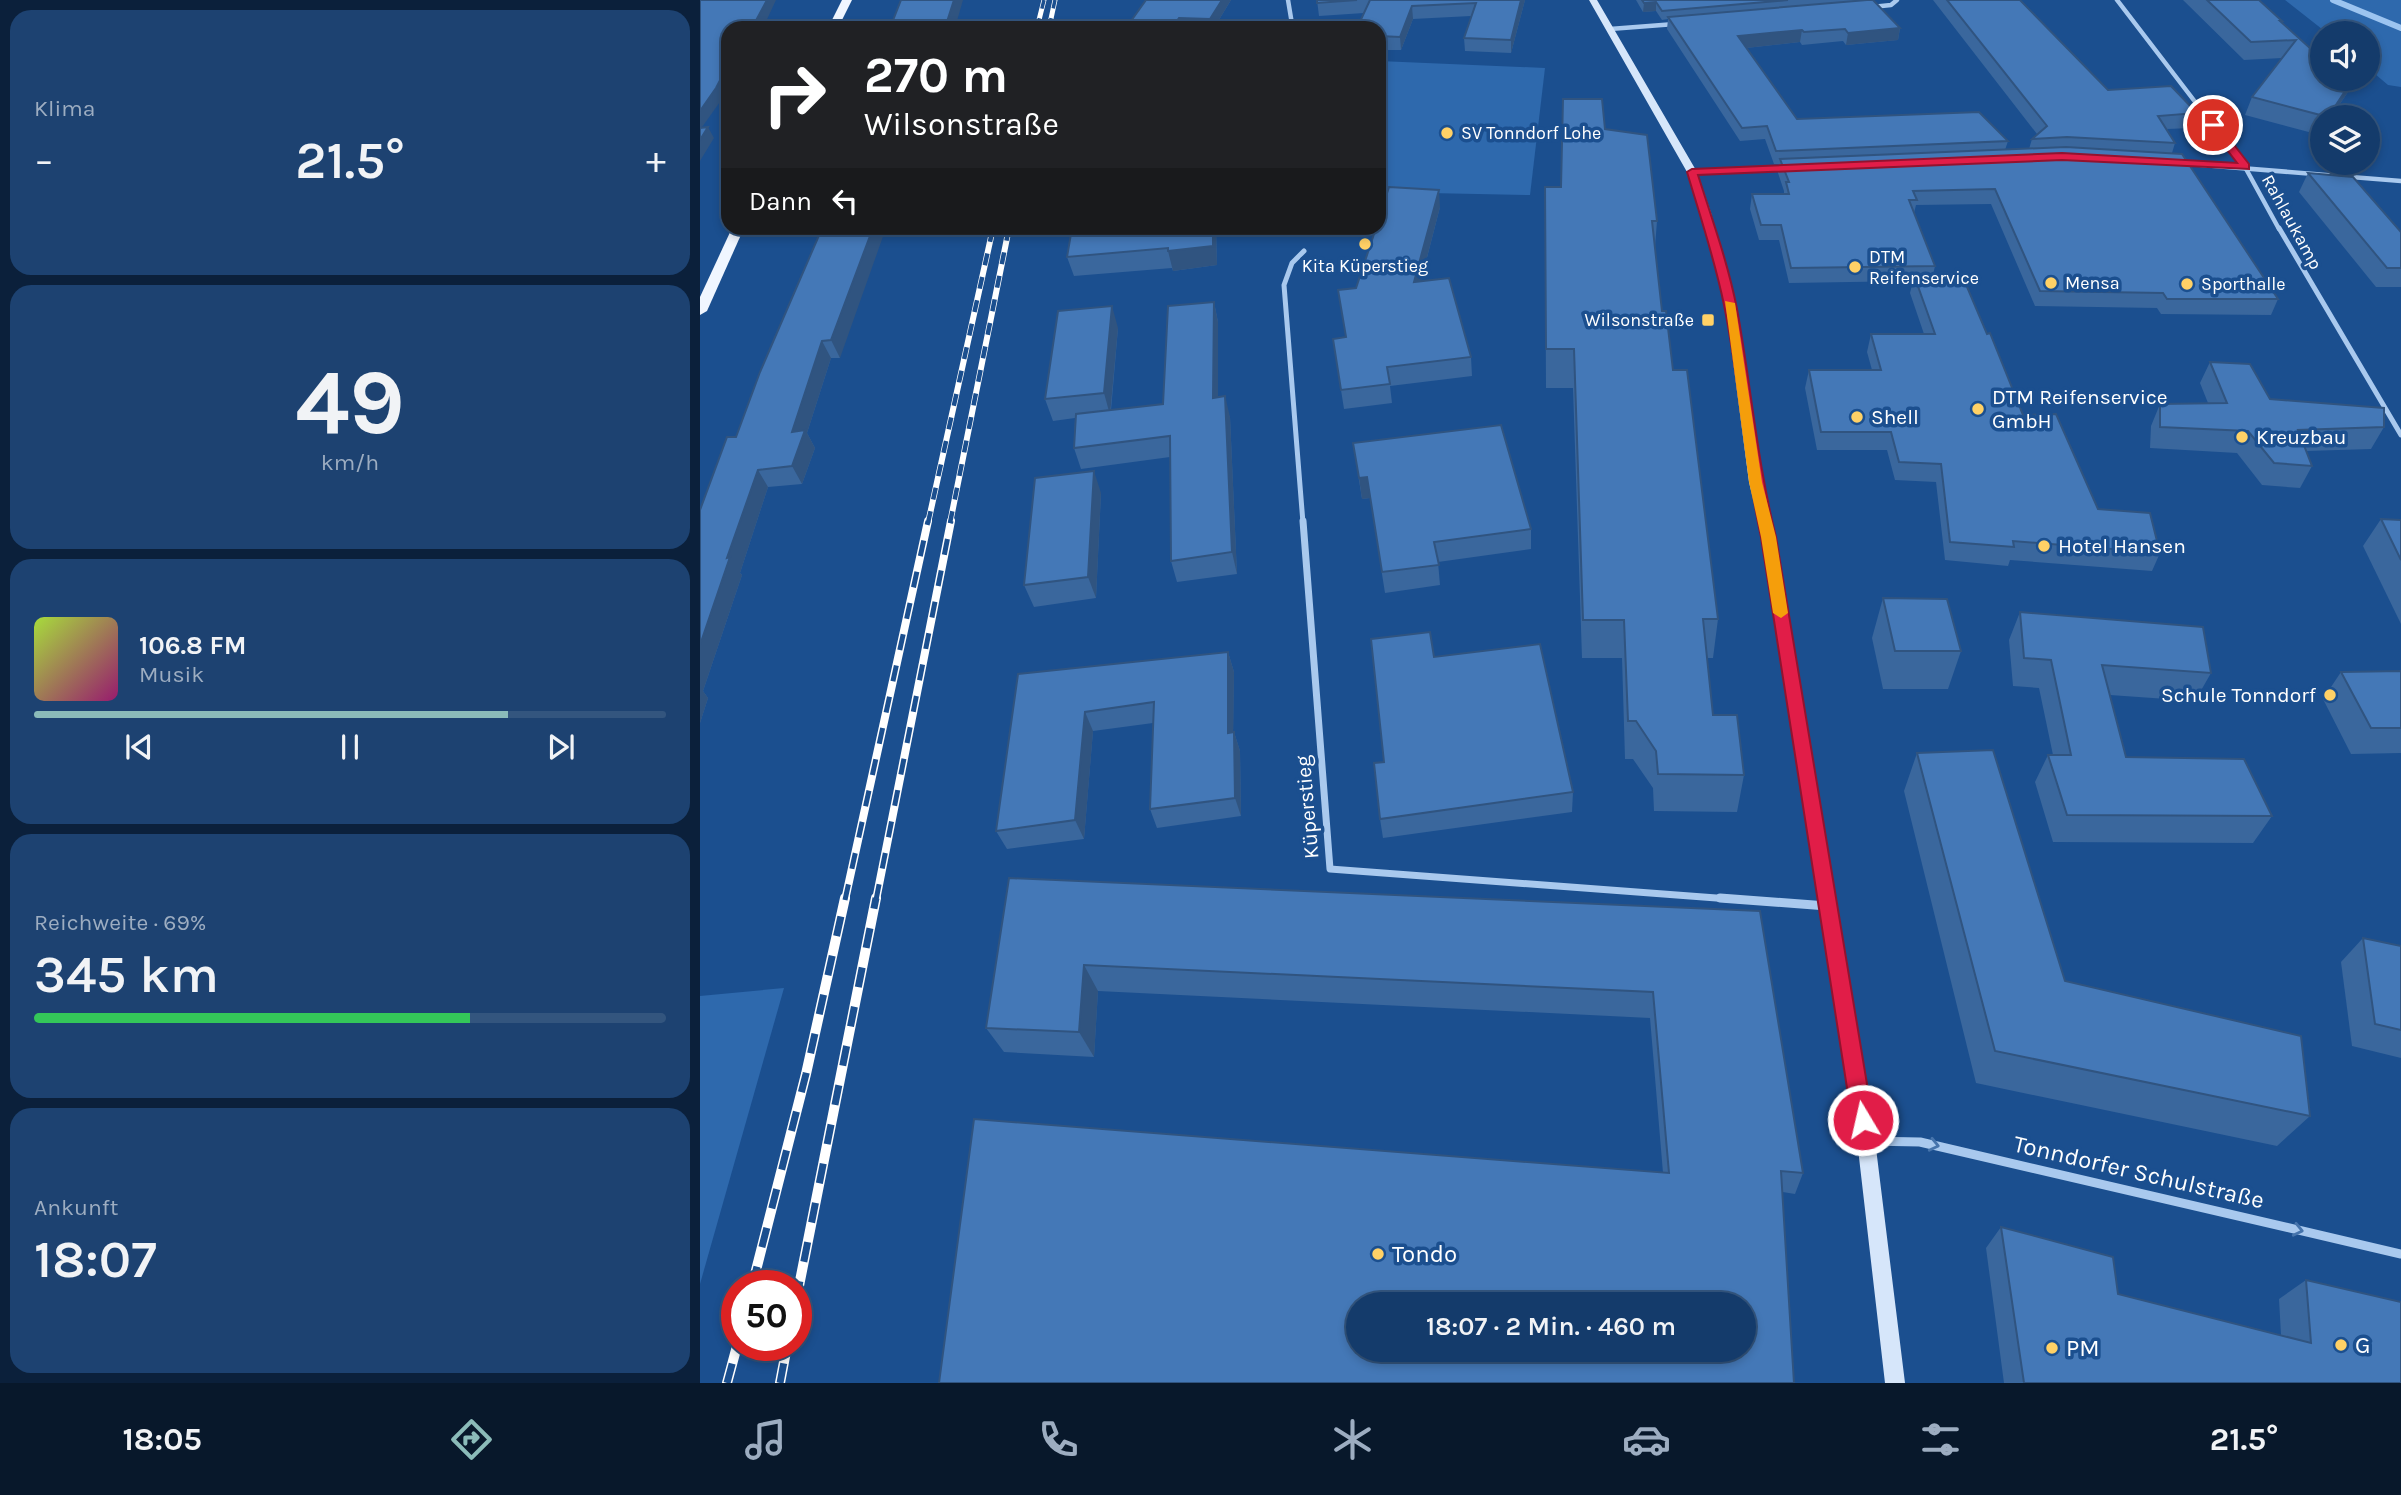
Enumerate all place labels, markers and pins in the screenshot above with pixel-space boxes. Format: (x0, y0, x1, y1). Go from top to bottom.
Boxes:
pin (2183, 95, 2243, 155)
place label: SV Tonndorf Lohe (1461, 122, 1601, 144)
marker: SV Tonndorf Lohe (1439, 125, 1455, 141)
marker: Kita Küperstieg (1357, 236, 1373, 252)
place label: DTM Reifenservice (1869, 246, 1979, 289)
place label: Kita Küperstieg (1302, 255, 1428, 277)
marker: DTM Reifenservice (1847, 259, 1863, 275)
place label: Mensa (2065, 272, 2120, 294)
place label: Sporthalle (2201, 273, 2286, 295)
marker: Mensa (2043, 275, 2059, 291)
marker: Sporthalle (2179, 276, 2195, 292)
place label: Wilsonstraße (1584, 309, 1694, 331)
marker: Wilsonstraße (1700, 312, 1716, 328)
place label: DTM Reifenservice GmbH (1992, 385, 2168, 433)
marker: DTM Reifenservice GmbH (1970, 401, 1986, 417)
place label: Shell (1871, 405, 1919, 429)
marker: Shell (1849, 409, 1865, 425)
place label: Kreuzbau (2256, 425, 2347, 449)
marker: Kreuzbau (2234, 429, 2250, 445)
place label: Hotel Hansen (2058, 534, 2186, 558)
marker: Hotel Hansen (2036, 538, 2052, 554)
place label: Schule Tonndorf (2161, 683, 2317, 707)
marker: Schule Tonndorf (2322, 687, 2338, 703)
place label: Tondo (1392, 1240, 1457, 1268)
marker: Tondo (1370, 1246, 1386, 1262)
place label: G (2355, 1331, 2370, 1359)
place label: PM (2066, 1334, 2100, 1362)
marker: G (2333, 1337, 2349, 1353)
marker: PM (2044, 1340, 2060, 1356)

